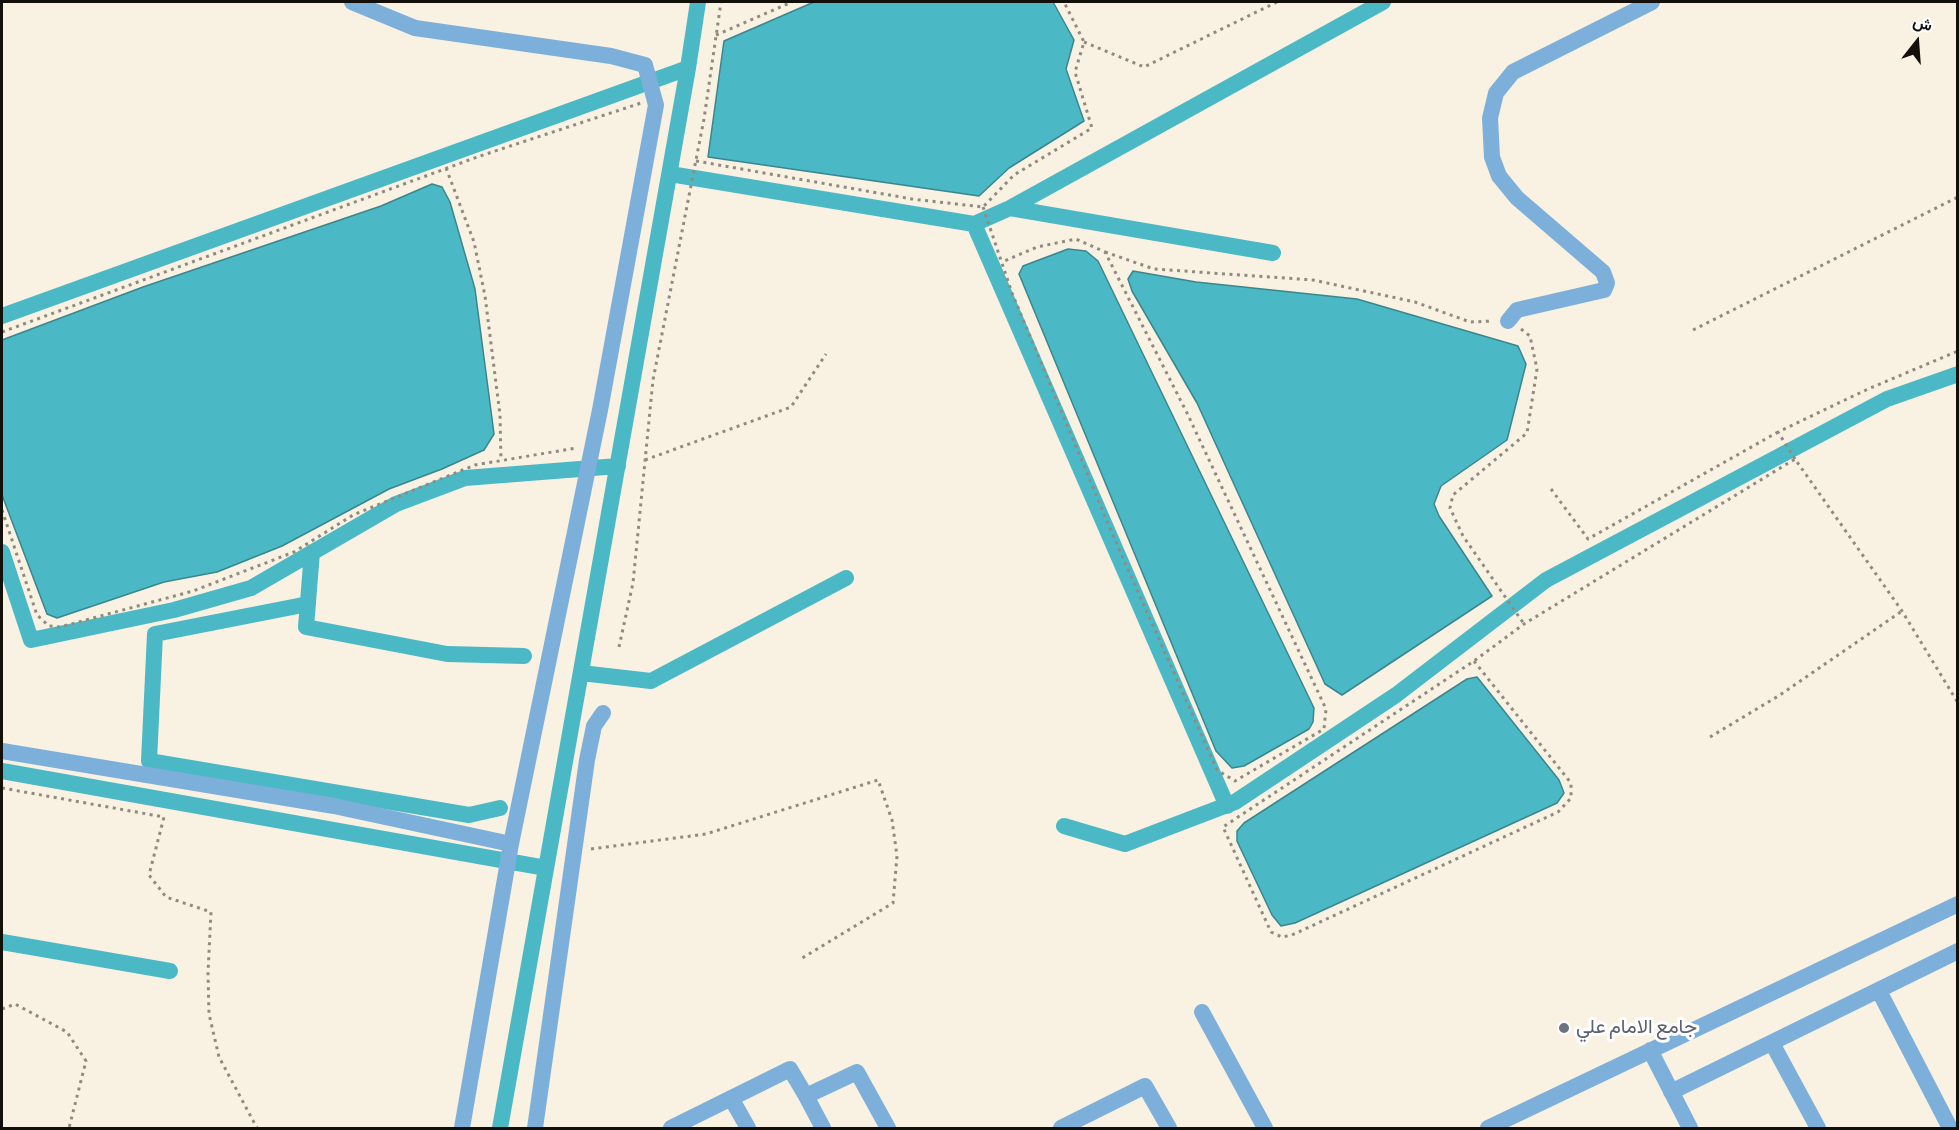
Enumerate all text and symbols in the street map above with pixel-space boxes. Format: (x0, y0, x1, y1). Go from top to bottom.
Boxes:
north arrow (1887, 12, 1947, 72)
text: ش (1910, 12, 1934, 36)
place label: جامع اﻻمام علي (1576, 1016, 1697, 1040)
marker: جامع اﻻمام علي (1557, 1021, 1571, 1035)

